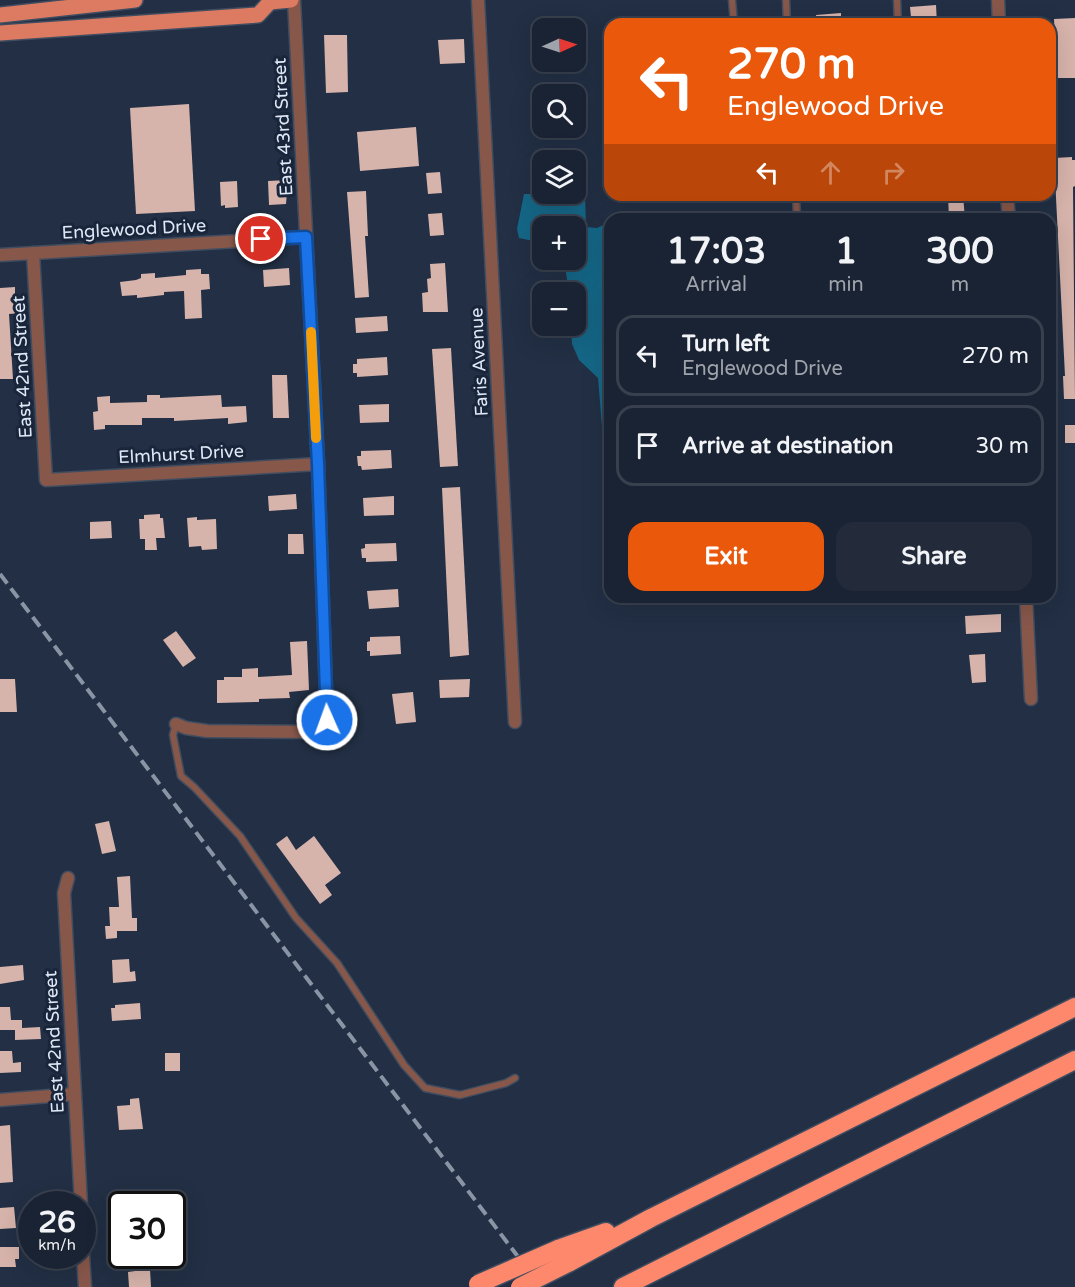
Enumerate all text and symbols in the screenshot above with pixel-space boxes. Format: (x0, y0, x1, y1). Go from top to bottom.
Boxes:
north arrow (532, 18, 586, 72)
map controls (532, 18, 586, 336)
text: 270 m (727, 39, 856, 90)
icon: left (628, 42, 706, 120)
street label: East 43rd Street (268, 57, 298, 197)
button: search (532, 84, 586, 138)
text: Englewood Drive (727, 90, 944, 123)
button: layers (532, 150, 586, 204)
icon: left (751, 156, 784, 189)
icon: ahead (814, 156, 847, 189)
icon: right (877, 156, 910, 189)
pin (235, 213, 286, 264)
street label: Englewood Drive (61, 214, 207, 244)
button: + (532, 216, 586, 270)
icon: arrive (244, 222, 277, 255)
text: 17:03 (666, 230, 766, 273)
text: 1 (835, 230, 857, 273)
text: 300 (926, 230, 994, 273)
text: Arrival (685, 273, 747, 297)
text: min (828, 273, 864, 297)
text: m (951, 273, 969, 297)
button: − (532, 282, 586, 336)
street label: East 42nd Street (7, 295, 37, 439)
street label: Faris Avenue (465, 307, 493, 417)
text: Turn left (682, 331, 770, 357)
icon: left (631, 339, 664, 372)
text: 270 m (962, 343, 1029, 369)
text: Englewood Drive (682, 357, 843, 381)
icon: arrive (631, 429, 664, 462)
text: Arrive at destination (682, 433, 893, 459)
text: 30 m (975, 433, 1029, 459)
street label: Elmhurst Drive (118, 440, 244, 468)
button: Exit (628, 522, 824, 591)
button: Share (836, 522, 1032, 591)
position arrow (295, 688, 359, 752)
street label: East 42nd Street (39, 970, 69, 1114)
speed limit sign: 30 (108, 1191, 186, 1269)
text: 26 (38, 1204, 76, 1241)
text: km/h (38, 1236, 76, 1254)

